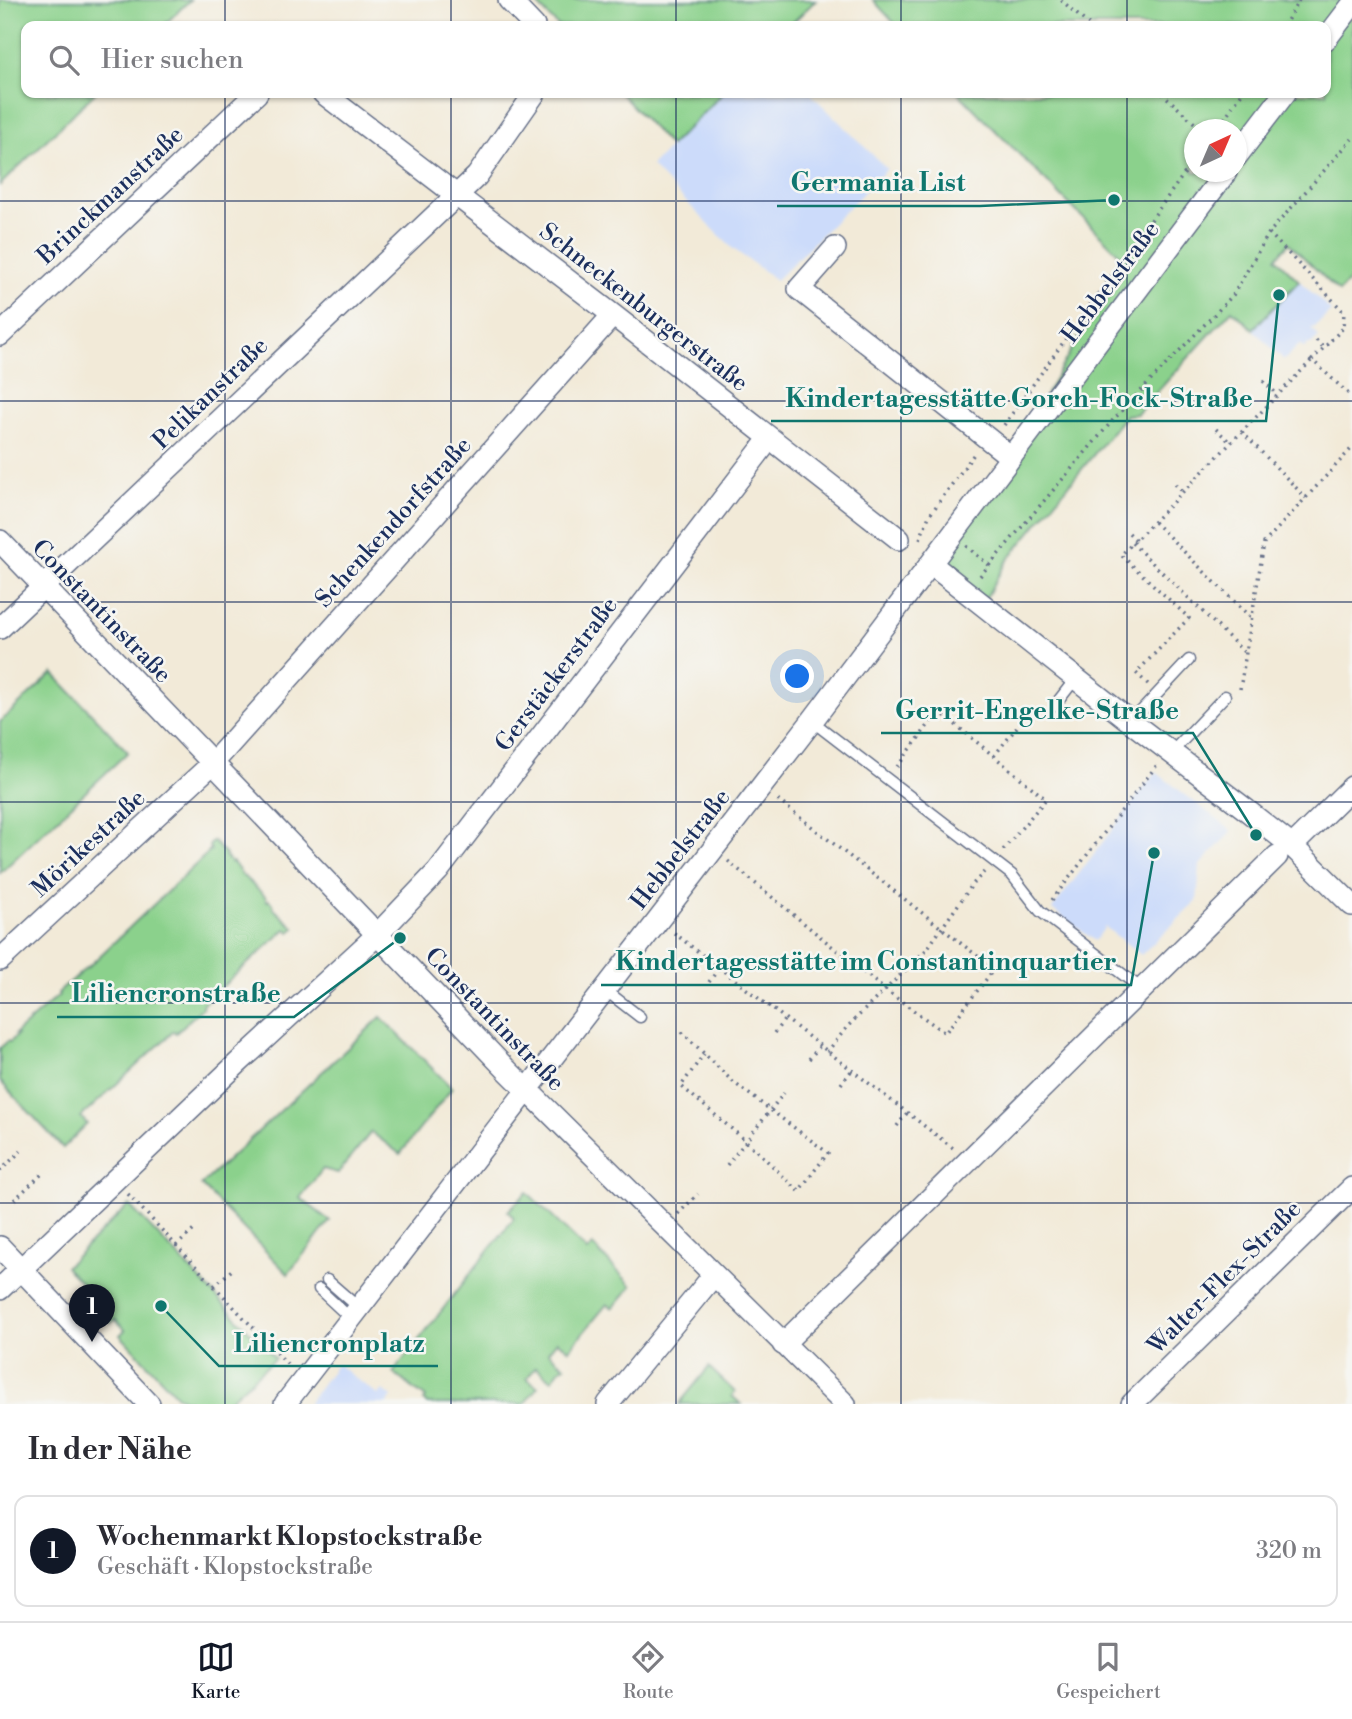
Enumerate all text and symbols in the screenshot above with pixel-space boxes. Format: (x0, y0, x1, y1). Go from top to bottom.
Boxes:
search box (21, 21, 1331, 98)
icon: search (45, 41, 83, 79)
text: Hier suchen (101, 44, 243, 76)
north arrow (1184, 119, 1247, 182)
street label: Brinckmanstraße (31, 120, 190, 272)
callout: Germania List (777, 159, 980, 206)
text: Germania List (791, 167, 966, 199)
street label: Hebbelstraße (1055, 216, 1166, 350)
street label: Schneckenburgerstraße (533, 217, 754, 399)
street label: Pelikanstraße (147, 331, 275, 456)
callout: Kindertagesstätte Gorch-Fock-Straße (771, 374, 1266, 421)
text: Kindertagesstätte Gorch-Fock-Straße (785, 383, 1253, 415)
street label: Schenkendorfstraße (309, 431, 478, 614)
street label: Constantinstraße (25, 534, 177, 690)
street label: Gerstäckerstraße (489, 591, 625, 758)
your location (780, 659, 814, 693)
callout: Gerrit-Engelke-Straße (881, 686, 1193, 733)
text: Gerrit-Engelke-Straße (895, 695, 1179, 727)
street label: Mörikestraße (25, 783, 152, 904)
street label: Hebbelstraße (624, 783, 737, 916)
callout: Kindertagesstätte im Constantinquartier (601, 938, 1131, 985)
street label: Constantinstraße (418, 942, 570, 1098)
text: Kindertagesstätte im Constantinquartier (615, 946, 1117, 978)
callout: Liliencronstraße (57, 970, 294, 1017)
text: Liliencronstraße (71, 978, 281, 1010)
street label: Walter-Flex-Straße (1141, 1194, 1308, 1362)
pin: 1 (69, 1284, 115, 1342)
callout: Liliencronplatz (219, 1319, 438, 1366)
text: Liliencronplatz (233, 1328, 425, 1360)
text: In der Nähe (28, 1431, 192, 1469)
text: Wochenmarkt Klopstockstraße (97, 1521, 482, 1553)
text: 1 (47, 1537, 59, 1565)
text: 320 m (1256, 1537, 1322, 1565)
text: Geschäft · Klopstockstraße (97, 1553, 373, 1581)
tab: Karte (191, 1638, 240, 1704)
tab: Route (623, 1638, 674, 1704)
tab: Gespeichert (1056, 1638, 1161, 1704)

